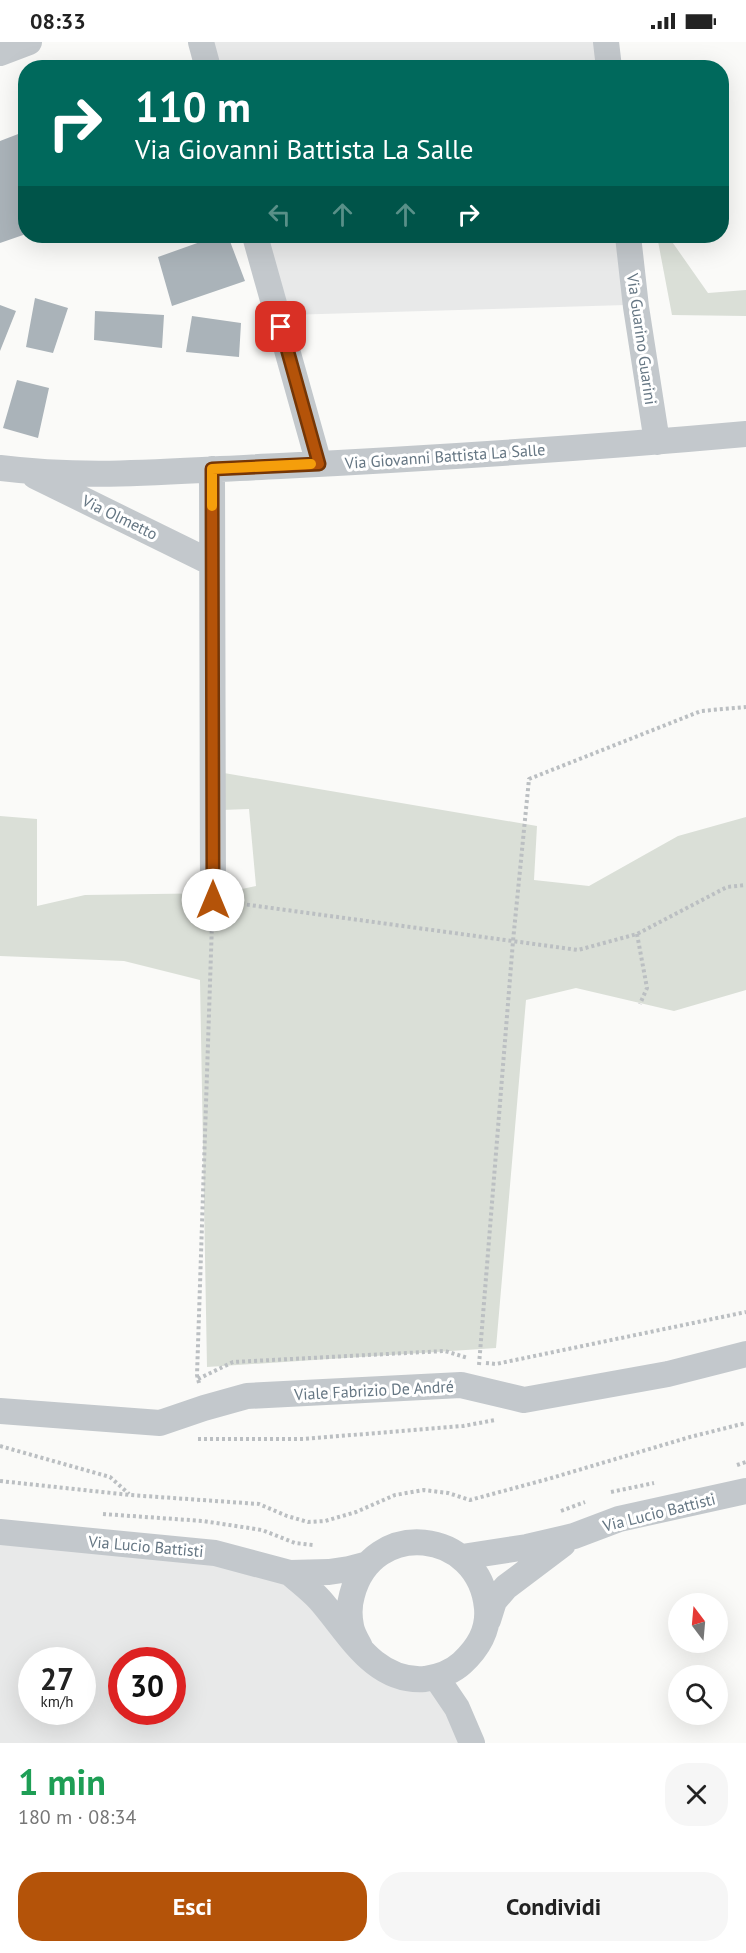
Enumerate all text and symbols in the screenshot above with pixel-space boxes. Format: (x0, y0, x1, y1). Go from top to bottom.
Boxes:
text: 08:33 (30, 7, 86, 35)
text: 110 m (135, 79, 251, 134)
icon: right (36, 84, 114, 162)
text: Via Giovanni Battista La Salle (135, 132, 474, 166)
icon: left (263, 198, 296, 231)
icon: ahead (326, 198, 359, 231)
icon: ahead (389, 198, 422, 231)
icon: right (452, 198, 485, 231)
street label: Via Guarino Guarini (623, 271, 661, 406)
pin (255, 301, 306, 352)
icon: arrive (264, 310, 297, 343)
street label: Via Giovanni Battista La Salle (343, 439, 546, 473)
street label: Via Olmetto (78, 490, 161, 544)
position arrow (181, 868, 245, 932)
street label: Viale Fabrizio De André (293, 1376, 454, 1404)
street label: Via Lucio Battisti (600, 1488, 717, 1536)
street label: Via Lucio Battisti (87, 1531, 204, 1561)
north arrow (668, 1593, 728, 1653)
map controls (668, 1593, 728, 1725)
speed limit sign: 30 (108, 1647, 186, 1725)
text: 27 (40, 1659, 74, 1698)
button: search (668, 1665, 728, 1725)
text: km/h (41, 1692, 73, 1711)
text: 1 min (18, 1758, 106, 1805)
button: close (665, 1763, 728, 1826)
text: 180 m · 08:34 (18, 1804, 136, 1830)
button: Esci (18, 1872, 367, 1941)
button: Condividi (379, 1872, 728, 1941)

